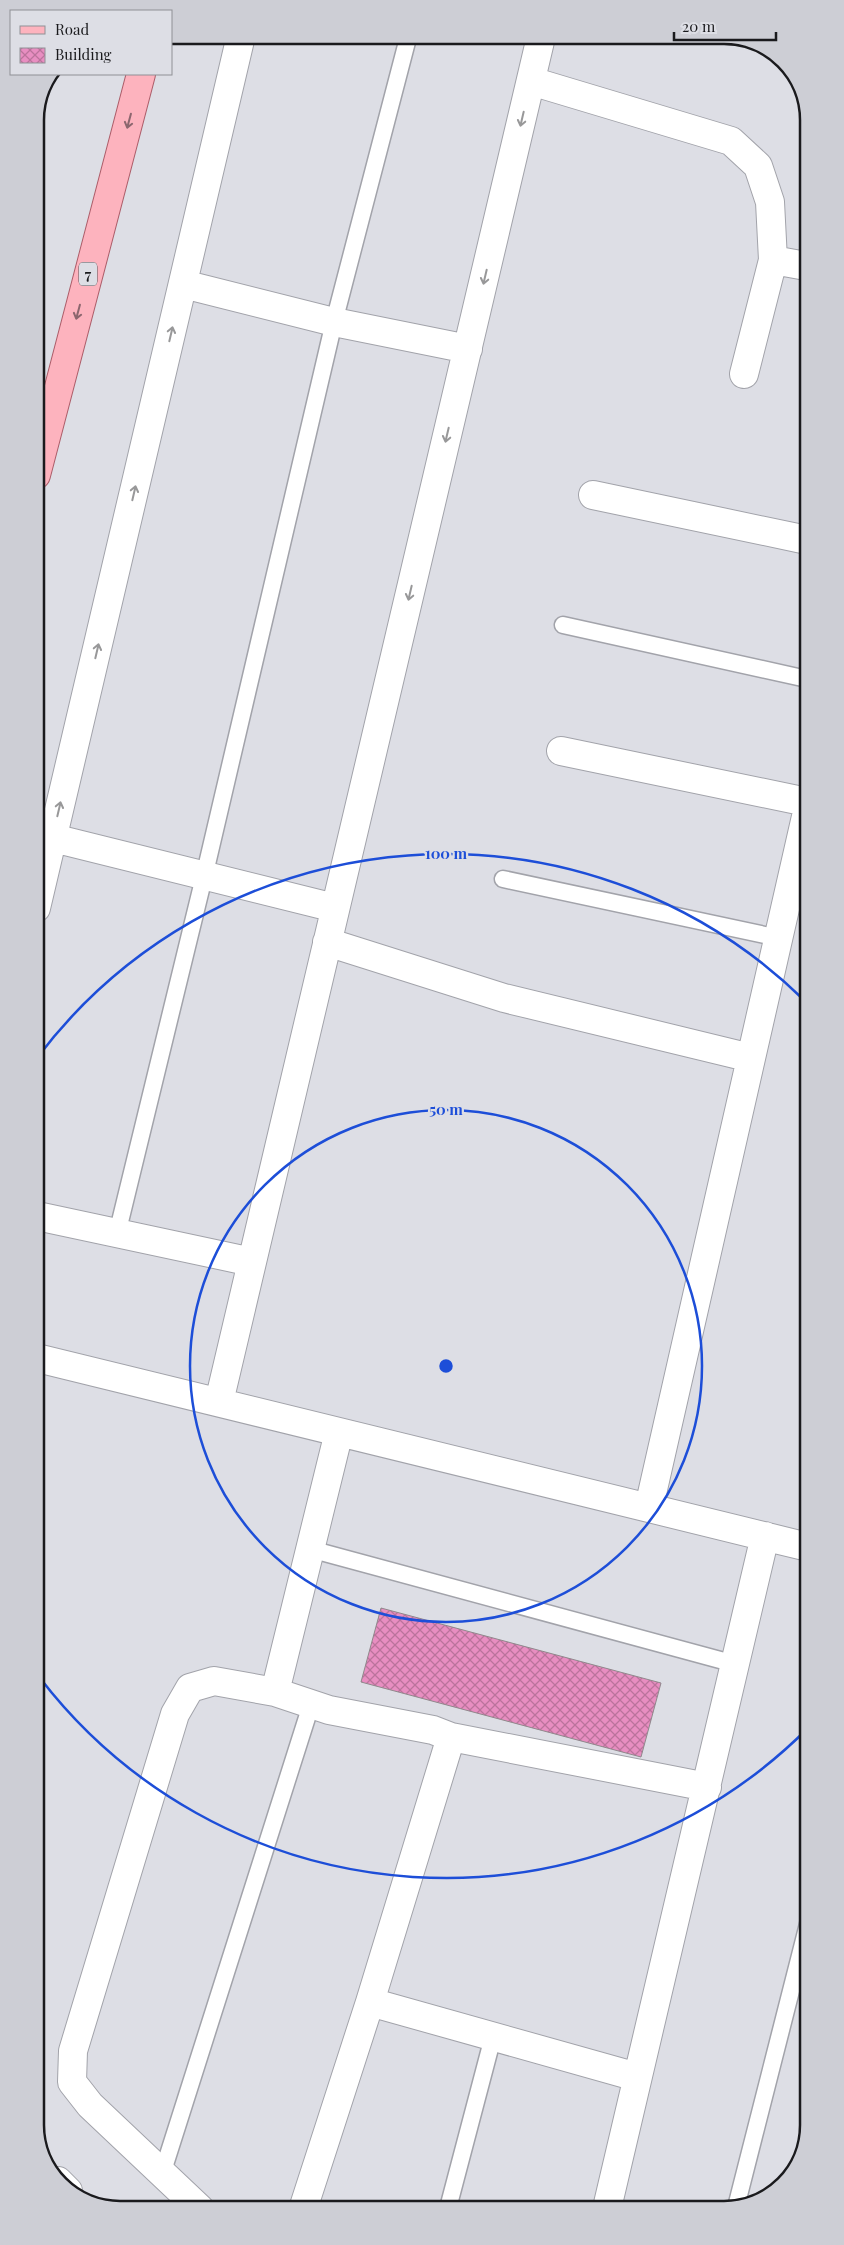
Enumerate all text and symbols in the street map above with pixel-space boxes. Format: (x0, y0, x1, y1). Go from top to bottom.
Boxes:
legend (10, 10, 172, 75)
scale bar (674, 10, 776, 42)
text: 20 m (682, 16, 716, 36)
text: Road (55, 19, 89, 39)
text: Building (55, 44, 112, 64)
one-way arrow (517, 110, 526, 126)
one-way arrow (123, 112, 133, 128)
road number: 7 (79, 262, 97, 286)
one-way arrow (480, 268, 489, 284)
one-way arrow (73, 303, 83, 319)
one-way arrow (167, 327, 176, 343)
one-way arrow (442, 426, 451, 442)
one-way arrow (130, 485, 139, 501)
one-way arrow (405, 585, 414, 601)
one-way arrow (93, 643, 102, 659)
one-way arrow (55, 801, 64, 817)
text: 100 m (425, 843, 468, 863)
text: 50 m (429, 1099, 463, 1119)
centre of rings (437, 1357, 455, 1375)

